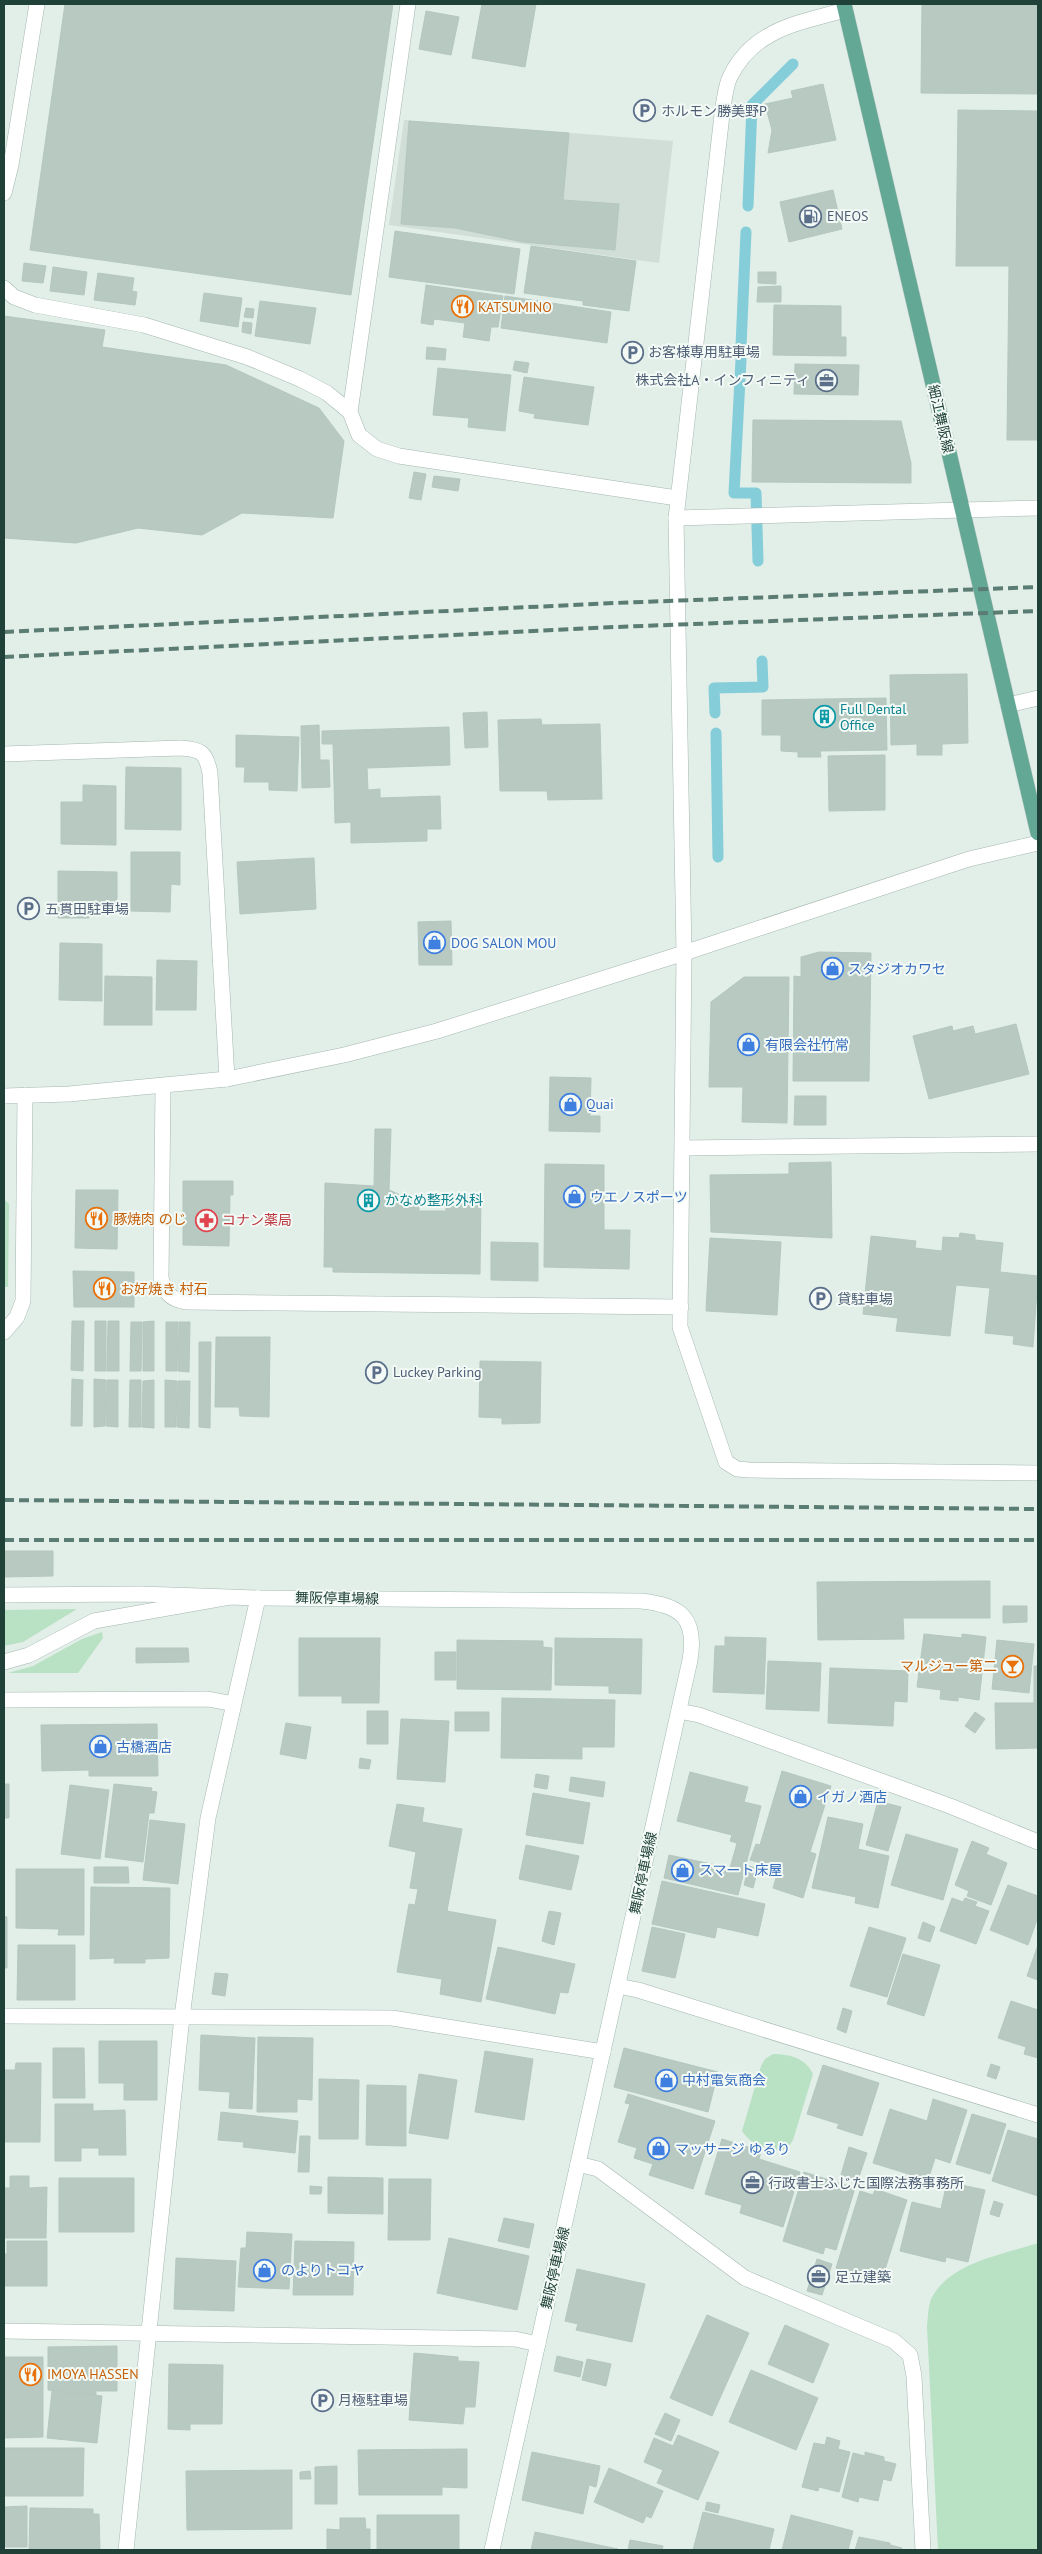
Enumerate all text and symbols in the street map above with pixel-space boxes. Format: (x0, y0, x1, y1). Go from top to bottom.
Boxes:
parking icon: ホルモン勝美野P (633, 99, 657, 123)
place label: ホルモン勝美野P (661, 102, 767, 120)
fuel station icon: ENEOS (799, 204, 823, 228)
place label: ENEOS (827, 207, 868, 225)
restaurant icon: KATSUMINO (450, 295, 474, 319)
place label: KATSUMINO (478, 298, 552, 316)
parking icon: お客様専用駐車場 (620, 340, 644, 364)
place label: お客様専用駐車場 (648, 343, 760, 361)
office icon: 株式会社A・インフィニティ (814, 368, 838, 392)
place label: 株式会社A・インフィニティ (635, 371, 810, 389)
street label: 細江舞阪線 (924, 383, 958, 455)
place label: Full Dental Office (840, 700, 906, 734)
building icon: Full Dental Office (812, 705, 836, 729)
parking icon: 五貫田駐車場 (17, 897, 41, 921)
place label: 五貫田駐車場 (45, 900, 129, 918)
shop icon: DOG SALON MOU (423, 931, 447, 955)
place label: DOG SALON MOU (451, 934, 557, 952)
shop icon: スタジオカワセ (820, 957, 844, 981)
place label: スタジオカワセ (848, 960, 946, 978)
shop icon: 有限会社竹常 (737, 1033, 761, 1057)
place label: 有限会社竹常 (765, 1036, 849, 1054)
shop icon: Quai (558, 1092, 582, 1116)
place label: Quai (586, 1095, 614, 1113)
shop icon: ウエノスポーツ (562, 1185, 586, 1209)
building icon: かなめ整形外科 (357, 1188, 381, 1212)
place label: ウエノスポーツ (590, 1188, 688, 1206)
place label: かなめ整形外科 (385, 1191, 483, 1209)
restaurant icon: 豚焼肉 のじ (85, 1207, 109, 1231)
pharmacy icon: コナン薬局 (194, 1208, 218, 1232)
place label: 豚焼肉 のじ (113, 1210, 187, 1228)
place label: コナン薬局 (222, 1211, 292, 1229)
restaurant icon: お好焼き 村石 (92, 1277, 116, 1301)
place label: お好焼き 村石 (120, 1280, 208, 1298)
parking icon: 貸駐車場 (809, 1287, 833, 1311)
place label: 貸駐車場 (837, 1290, 893, 1308)
parking icon: Luckey Parking (365, 1360, 389, 1384)
place label: Luckey Parking (393, 1363, 482, 1381)
street label: 舞阪停車場線 (295, 1588, 379, 1608)
bar icon: マルジュー第二 (1001, 1654, 1025, 1678)
place label: マルジュー第二 (900, 1657, 997, 1675)
shop icon: 古橋酒店 (88, 1735, 112, 1759)
place label: 古橋酒店 (116, 1738, 172, 1756)
shop icon: イガノ酒店 (789, 1785, 813, 1809)
place label: イガノ酒店 (817, 1788, 887, 1806)
street label: 舞阪停車場線 (625, 1830, 661, 1916)
shop icon: スマート床屋 (671, 1858, 695, 1882)
place label: スマート床屋 (699, 1861, 783, 1879)
shop icon: 中村電気商会 (654, 2068, 678, 2092)
place label: 中村電気商会 (682, 2071, 766, 2089)
shop icon: マッサージ ゆるり (647, 2137, 671, 2161)
place label: マッサージ ゆるり (675, 2140, 790, 2158)
office icon: 行政書士ふじた国際法務事務所 (740, 2171, 764, 2195)
place label: 行政書士ふじた国際法務事務所 (768, 2174, 964, 2192)
street label: 舞阪停車場線 (537, 2225, 573, 2311)
shop icon: のよりトコヤ (253, 2258, 277, 2282)
place label: のよりトコヤ (281, 2261, 365, 2279)
office icon: 足立建築 (807, 2265, 831, 2289)
place label: 足立建築 (835, 2268, 891, 2286)
restaurant icon: IMOYA HASSEN (19, 2362, 43, 2386)
place label: IMOYA HASSEN (47, 2365, 139, 2383)
parking icon: 月極駐車場 (310, 2388, 334, 2412)
place label: 月極駐車場 (338, 2391, 408, 2409)

